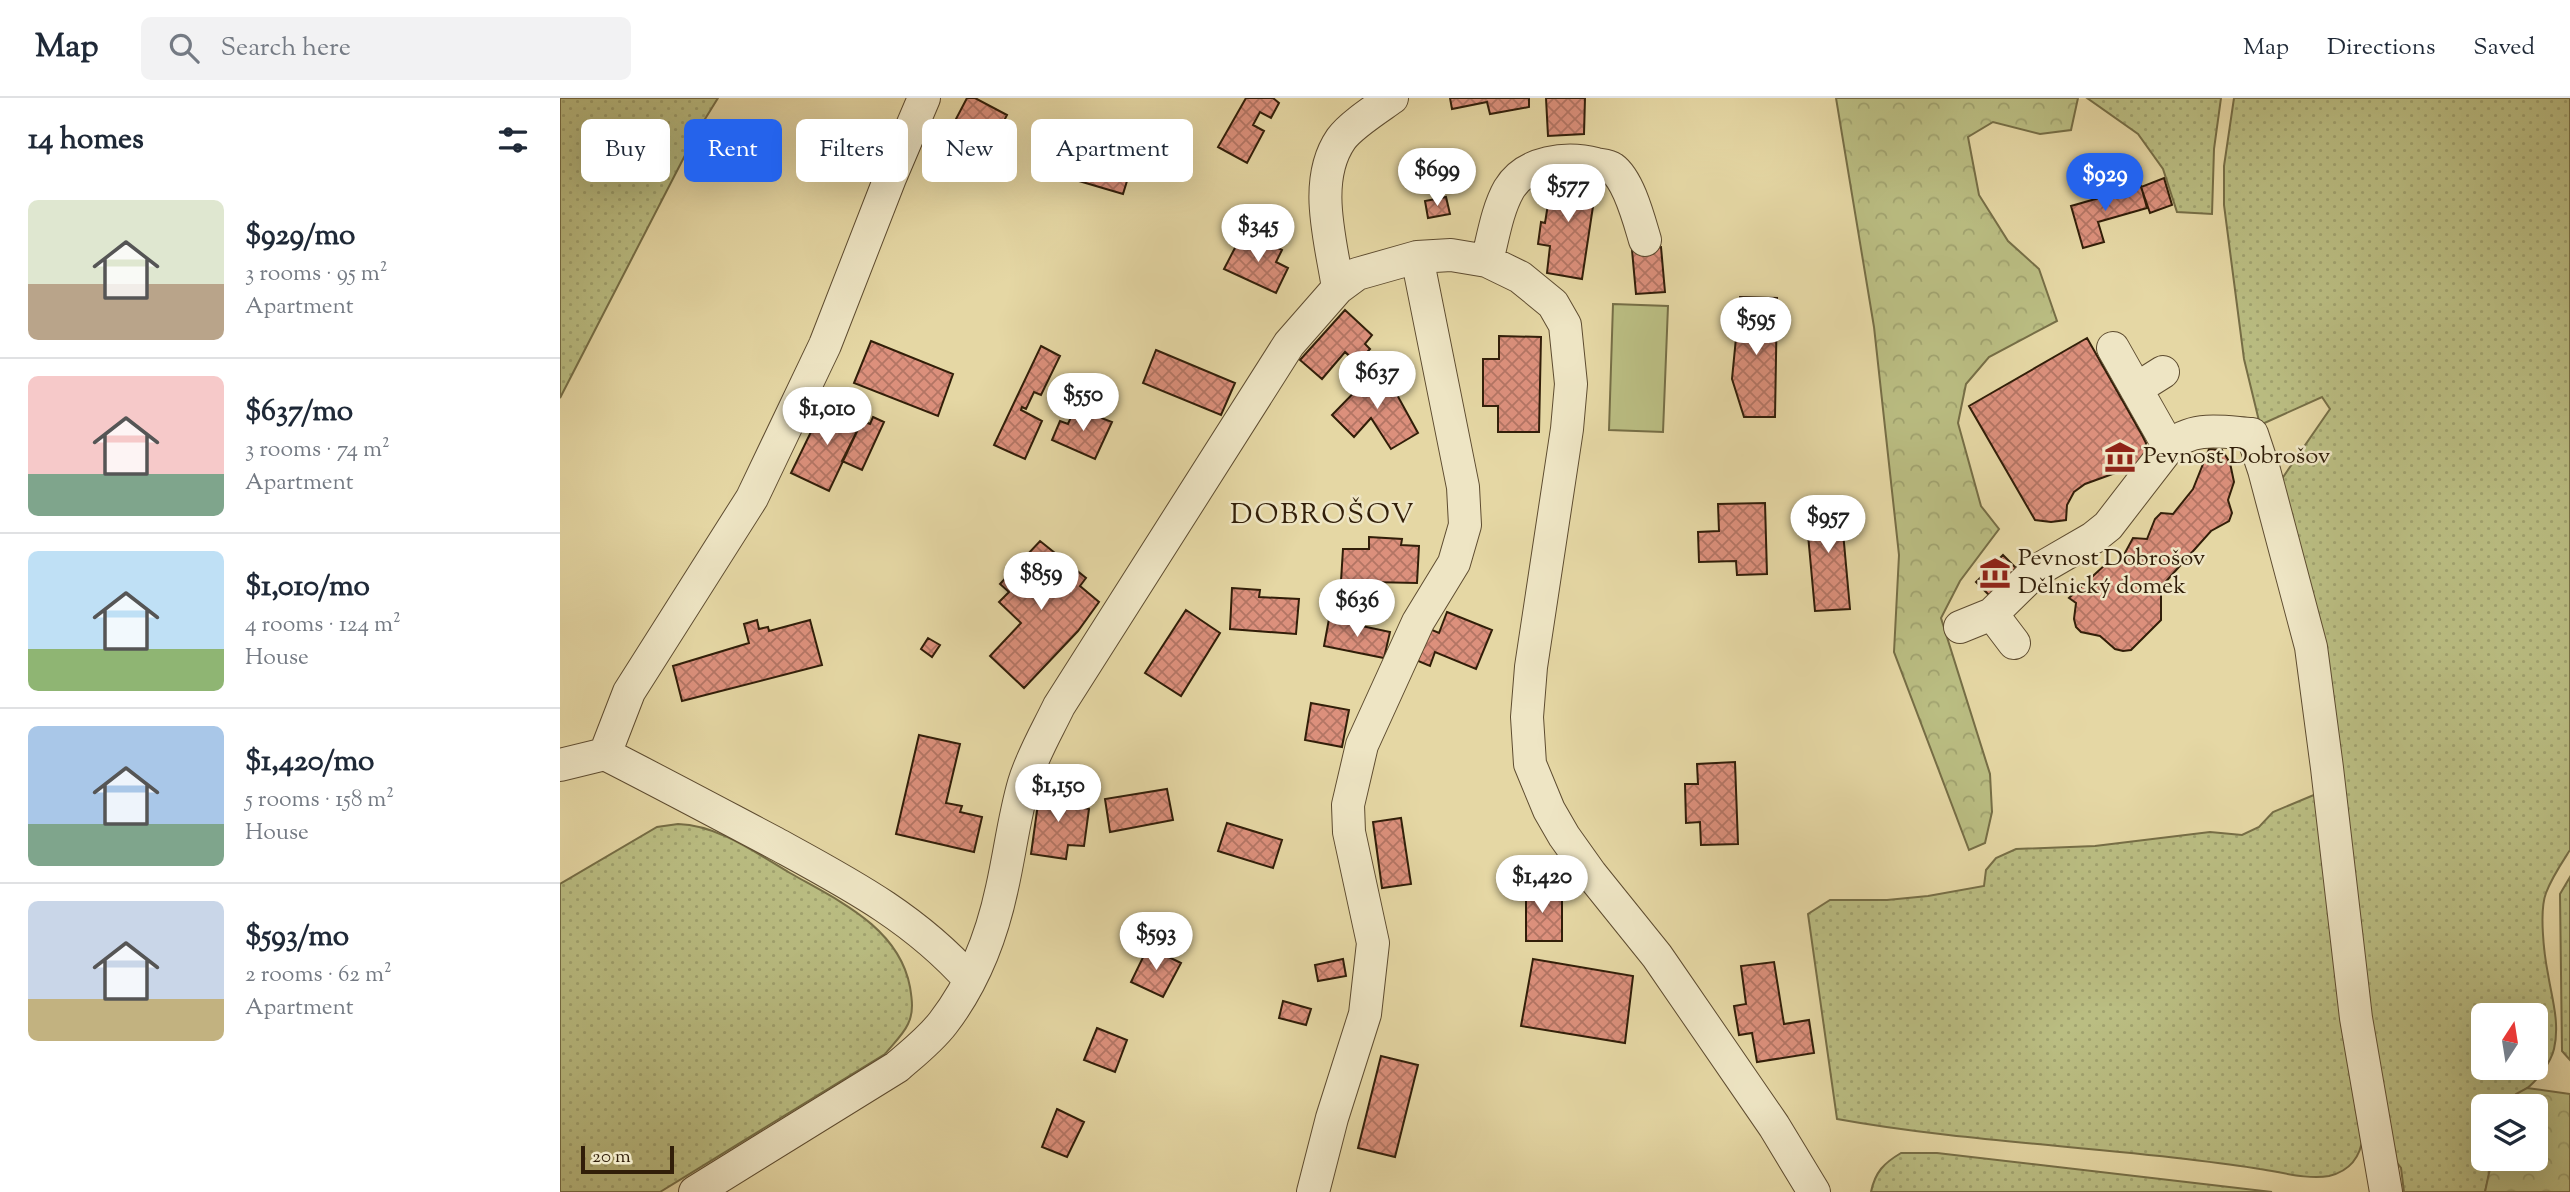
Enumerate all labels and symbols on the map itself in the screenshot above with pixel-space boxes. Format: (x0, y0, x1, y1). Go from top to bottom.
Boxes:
pin: $699 (1396, 148, 1478, 208)
pin: $929 (2064, 153, 2146, 213)
pin: $577 (1527, 164, 1609, 224)
pin: $345 (1217, 204, 1299, 264)
pin: $595 (1715, 298, 1797, 357)
pin: $637 (1336, 352, 1418, 411)
pin: $550 (1042, 374, 1124, 433)
pin: $1,010 (770, 388, 884, 447)
museum icon: Pevnost Dobrošov (2103, 440, 2137, 474)
place label: Pevnost Dobrošov (2143, 440, 2331, 474)
district label: DOBROŠOV (1230, 496, 1416, 536)
pin: $957 (1787, 496, 1869, 555)
place label: Pevnost Dobrošov Dělnický domek (2018, 542, 2206, 604)
pin: $859 (1000, 552, 1082, 612)
museum icon: Pevnost Dobrošov Dělnický domek (1978, 556, 2012, 590)
pin: $636 (1316, 580, 1398, 639)
pin: $1,150 (1001, 764, 1115, 824)
pin: $1,420 (1485, 856, 1599, 915)
pin: $593 (1115, 912, 1197, 972)
north arrow (2471, 1003, 2548, 1080)
scale bar (581, 1143, 674, 1175)

